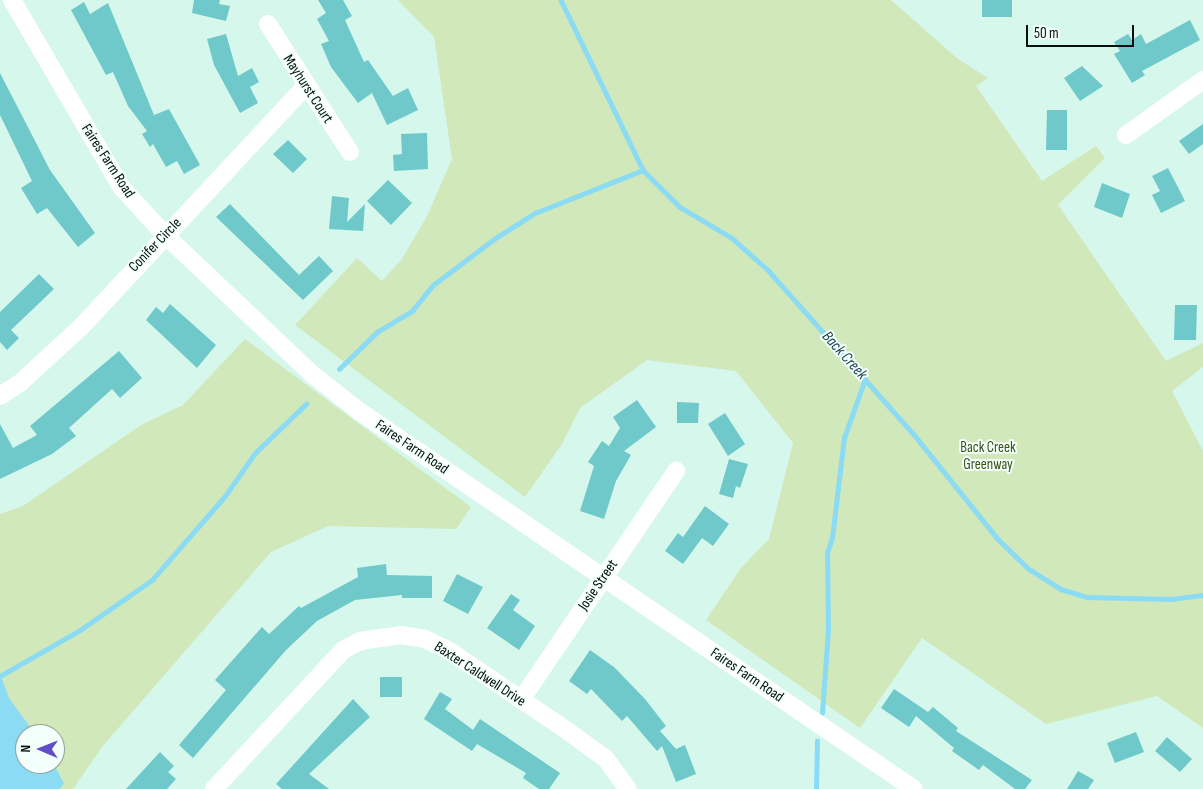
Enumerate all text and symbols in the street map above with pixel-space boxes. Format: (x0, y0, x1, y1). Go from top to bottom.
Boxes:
scale bar (1028, 15, 1136, 47)
text: 50 m (1034, 24, 1059, 43)
street label: Mayhurst Court (279, 51, 337, 127)
street label: Faires Farm Road (77, 121, 139, 201)
street label: Conifer Circle (125, 214, 185, 276)
water label: Back Creek (817, 328, 871, 384)
street label: Faires Farm Road (372, 416, 452, 478)
park label: Back Creek Greenway (960, 438, 1016, 473)
street label: Josie Street (574, 556, 622, 614)
street label: Baxter Caldwell Drive (431, 638, 529, 710)
street label: Faires Farm Road (707, 644, 787, 706)
north arrow (15, 724, 65, 774)
text: N (17, 745, 34, 753)

